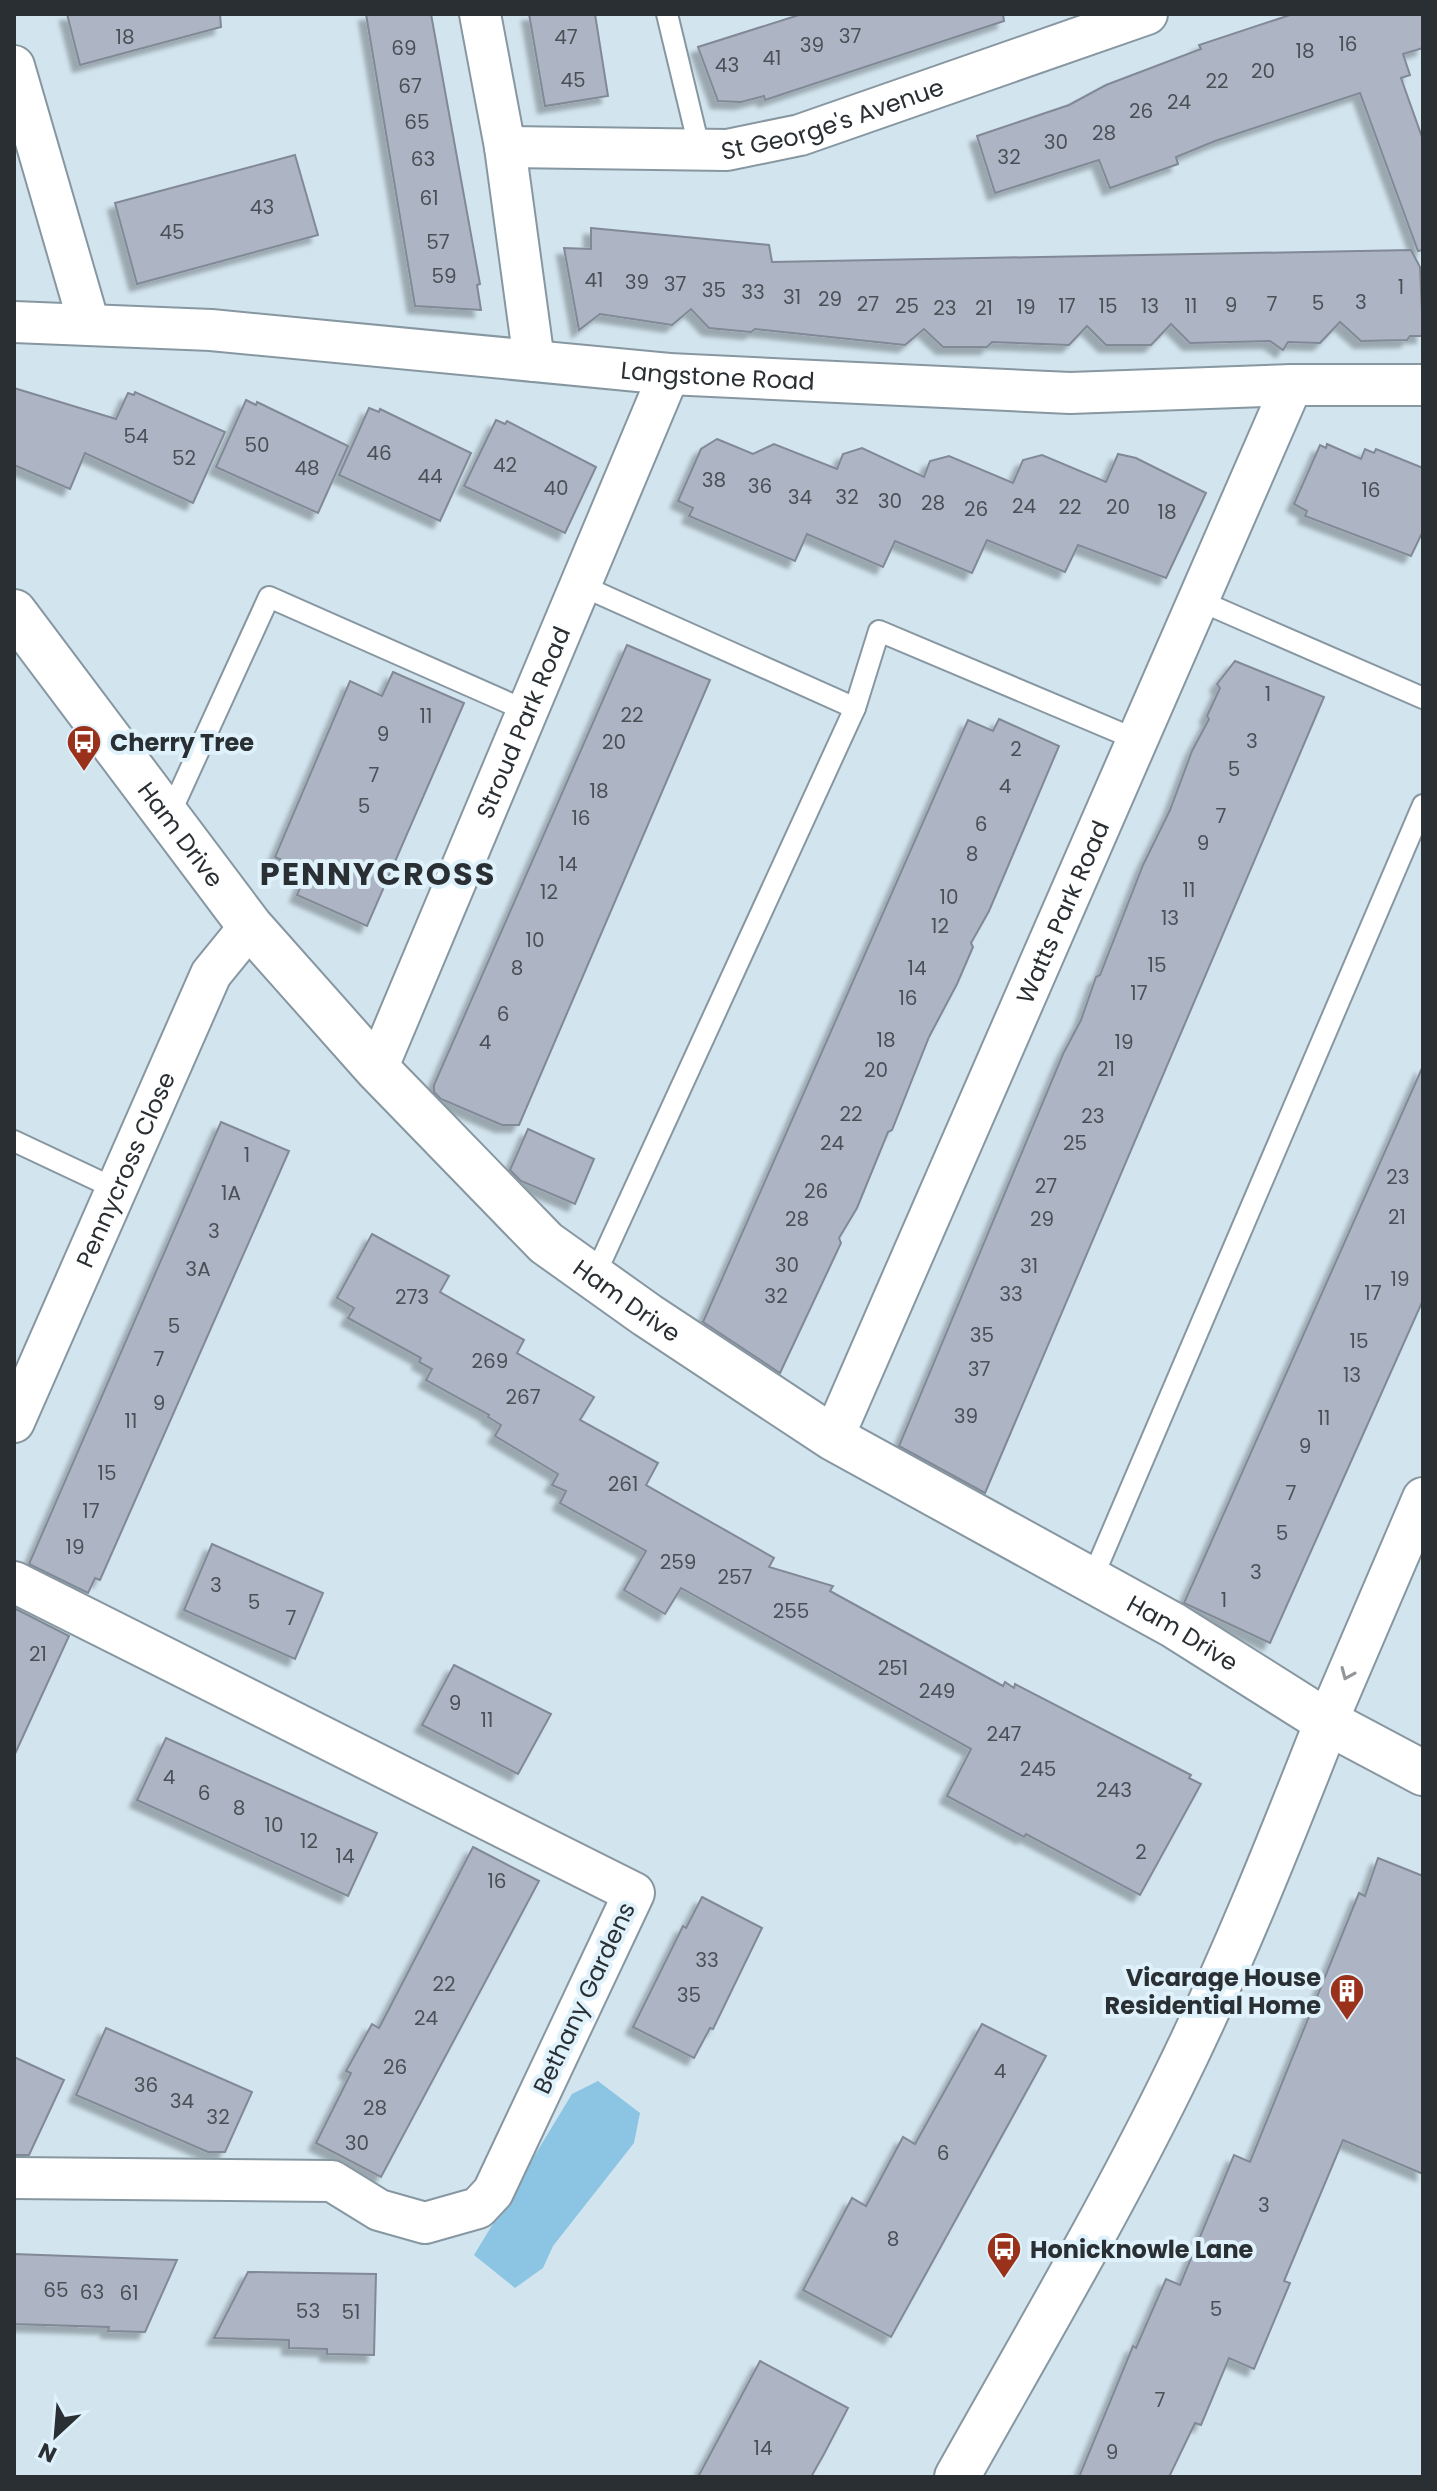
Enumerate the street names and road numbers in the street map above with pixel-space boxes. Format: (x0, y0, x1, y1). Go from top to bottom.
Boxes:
street label: St George's Avenue (718, 70, 948, 167)
street label: Langstone Road (619, 353, 815, 397)
street label: Stroud Park Road (468, 621, 578, 823)
street label: Ham Drive (131, 775, 232, 894)
street label: Watts Park Road (1008, 815, 1117, 1008)
street label: Pennycross Close (68, 1066, 183, 1272)
street label: Ham Drive (567, 1251, 687, 1349)
street label: Ham Drive (1121, 1587, 1245, 1679)
street label: Bethany Gardens (525, 1897, 643, 2099)

